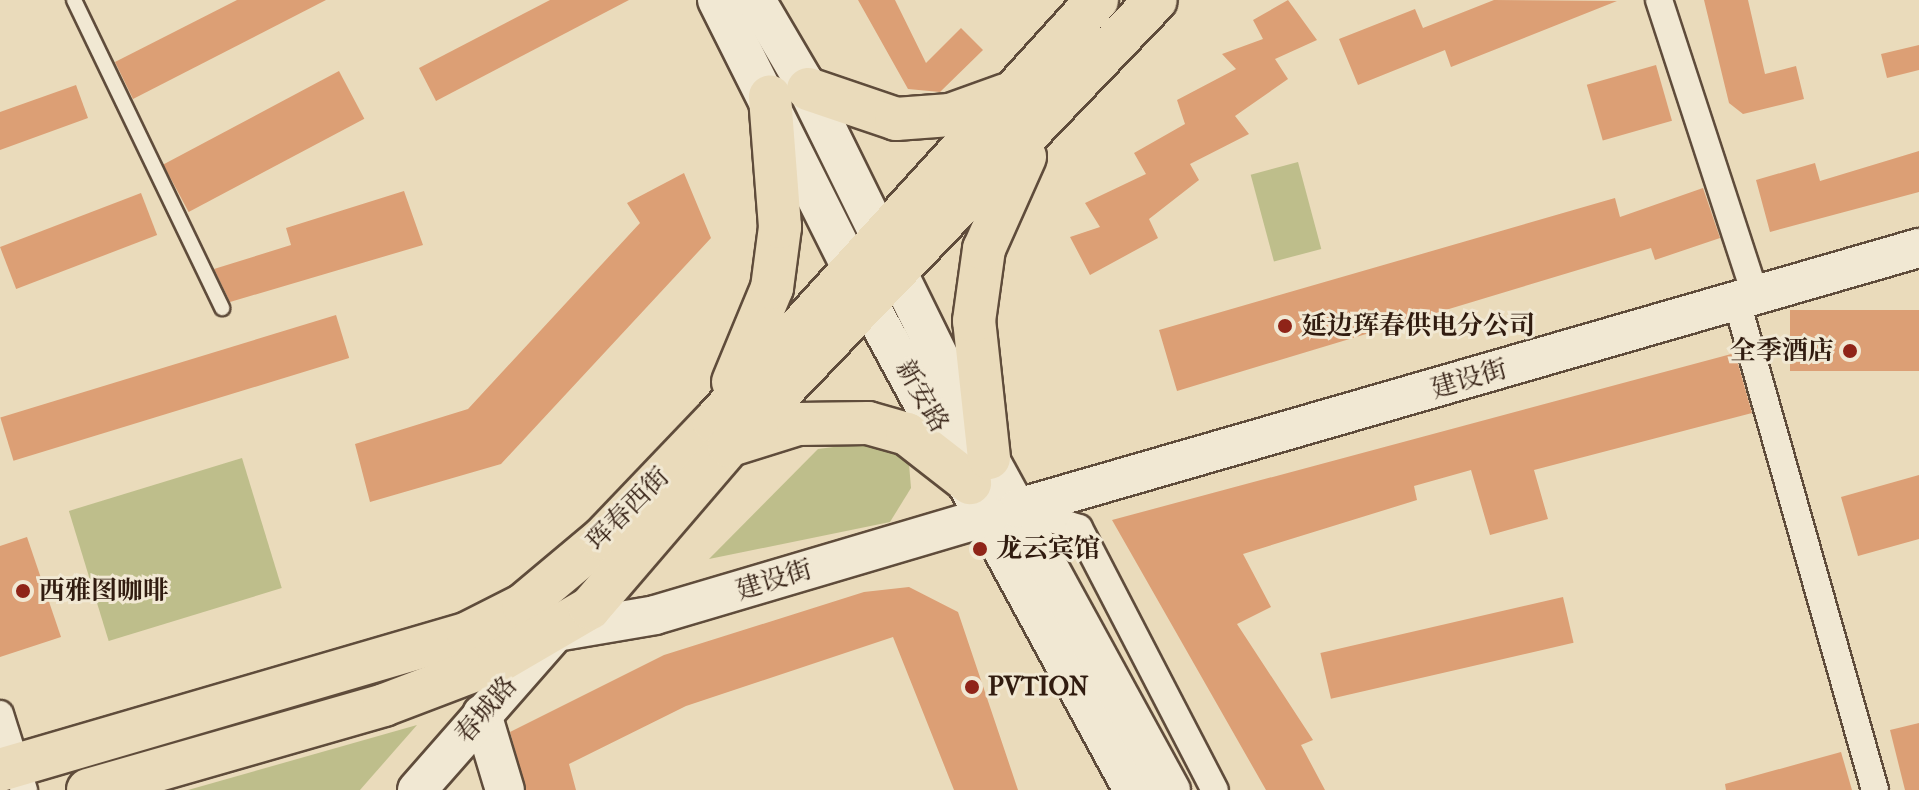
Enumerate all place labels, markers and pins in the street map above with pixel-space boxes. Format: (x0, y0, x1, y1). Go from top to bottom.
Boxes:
place label: 延边珲春供电分公司 (1301, 310, 1535, 342)
marker: 延边珲春供电分公司 (1276, 317, 1294, 335)
place label: 全季酒店 (1730, 335, 1834, 367)
marker: 全季酒店 (1841, 342, 1859, 360)
place label: 龙云宾馆 (996, 533, 1100, 565)
marker: 龙云宾馆 (971, 540, 989, 558)
place label: 西雅图咖啡 (39, 575, 169, 607)
marker: 西雅图咖啡 (14, 582, 32, 600)
place label: PVTION (988, 671, 1088, 703)
marker: PVTION (963, 678, 981, 696)

